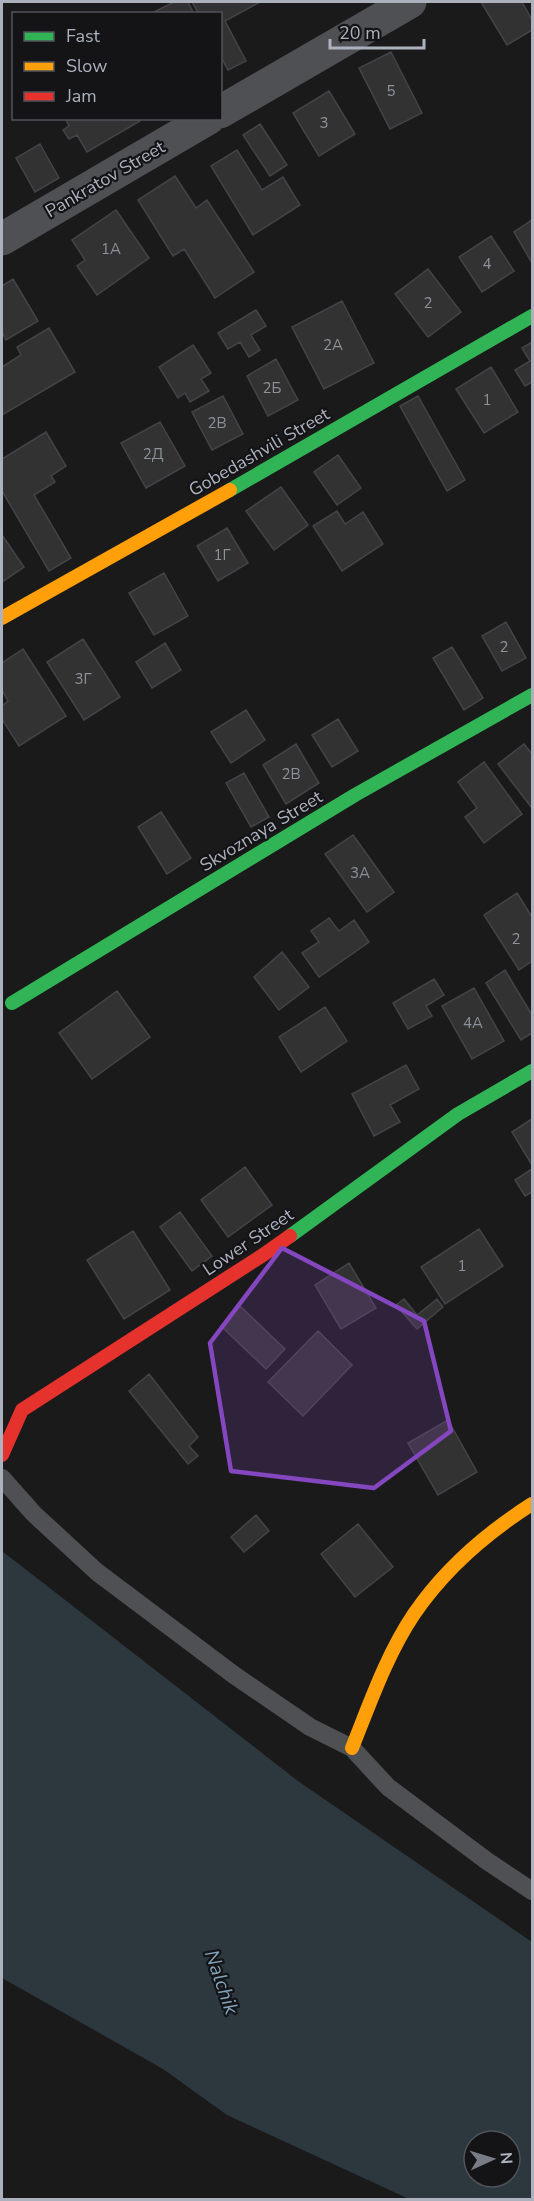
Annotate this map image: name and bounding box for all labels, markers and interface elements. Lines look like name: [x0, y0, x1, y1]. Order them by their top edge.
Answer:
legend: [12, 12, 222, 120]
scale bar: [330, 12, 424, 50]
text: 20 m: [339, 21, 381, 45]
text: Fast: [66, 24, 101, 48]
text: Slow: [66, 54, 107, 78]
house number: 5: [386, 81, 396, 101]
text: Jam: [65, 84, 97, 108]
house number: 3: [319, 113, 329, 133]
street label: Pankratov Street: [41, 135, 170, 223]
house number: 1А: [101, 239, 121, 259]
house number: 4: [482, 254, 492, 274]
house number: 2: [423, 293, 433, 313]
house number: 2А: [323, 335, 343, 355]
house number: 2Б: [263, 378, 282, 398]
house number: 1: [482, 390, 492, 410]
street label: Gobedashvili Street: [184, 402, 334, 502]
house number: 2В: [207, 413, 227, 433]
house number: 2Д: [143, 444, 164, 464]
house number: 1Г: [213, 545, 231, 565]
house number: 2: [499, 637, 509, 657]
house number: 3Г: [74, 669, 92, 689]
house number: 2В: [281, 764, 301, 784]
street label: Skvoznaya Street: [195, 785, 327, 877]
house number: 3А: [350, 863, 370, 883]
house number: 2: [511, 929, 521, 949]
house number: 4А: [463, 1013, 483, 1033]
street label: Lower Street: [198, 1202, 299, 1281]
house number: 1: [457, 1256, 467, 1276]
water label: Nalchik: [198, 1946, 245, 2019]
north arrow: [462, 2129, 522, 2189]
text: N: [495, 2151, 517, 2165]

